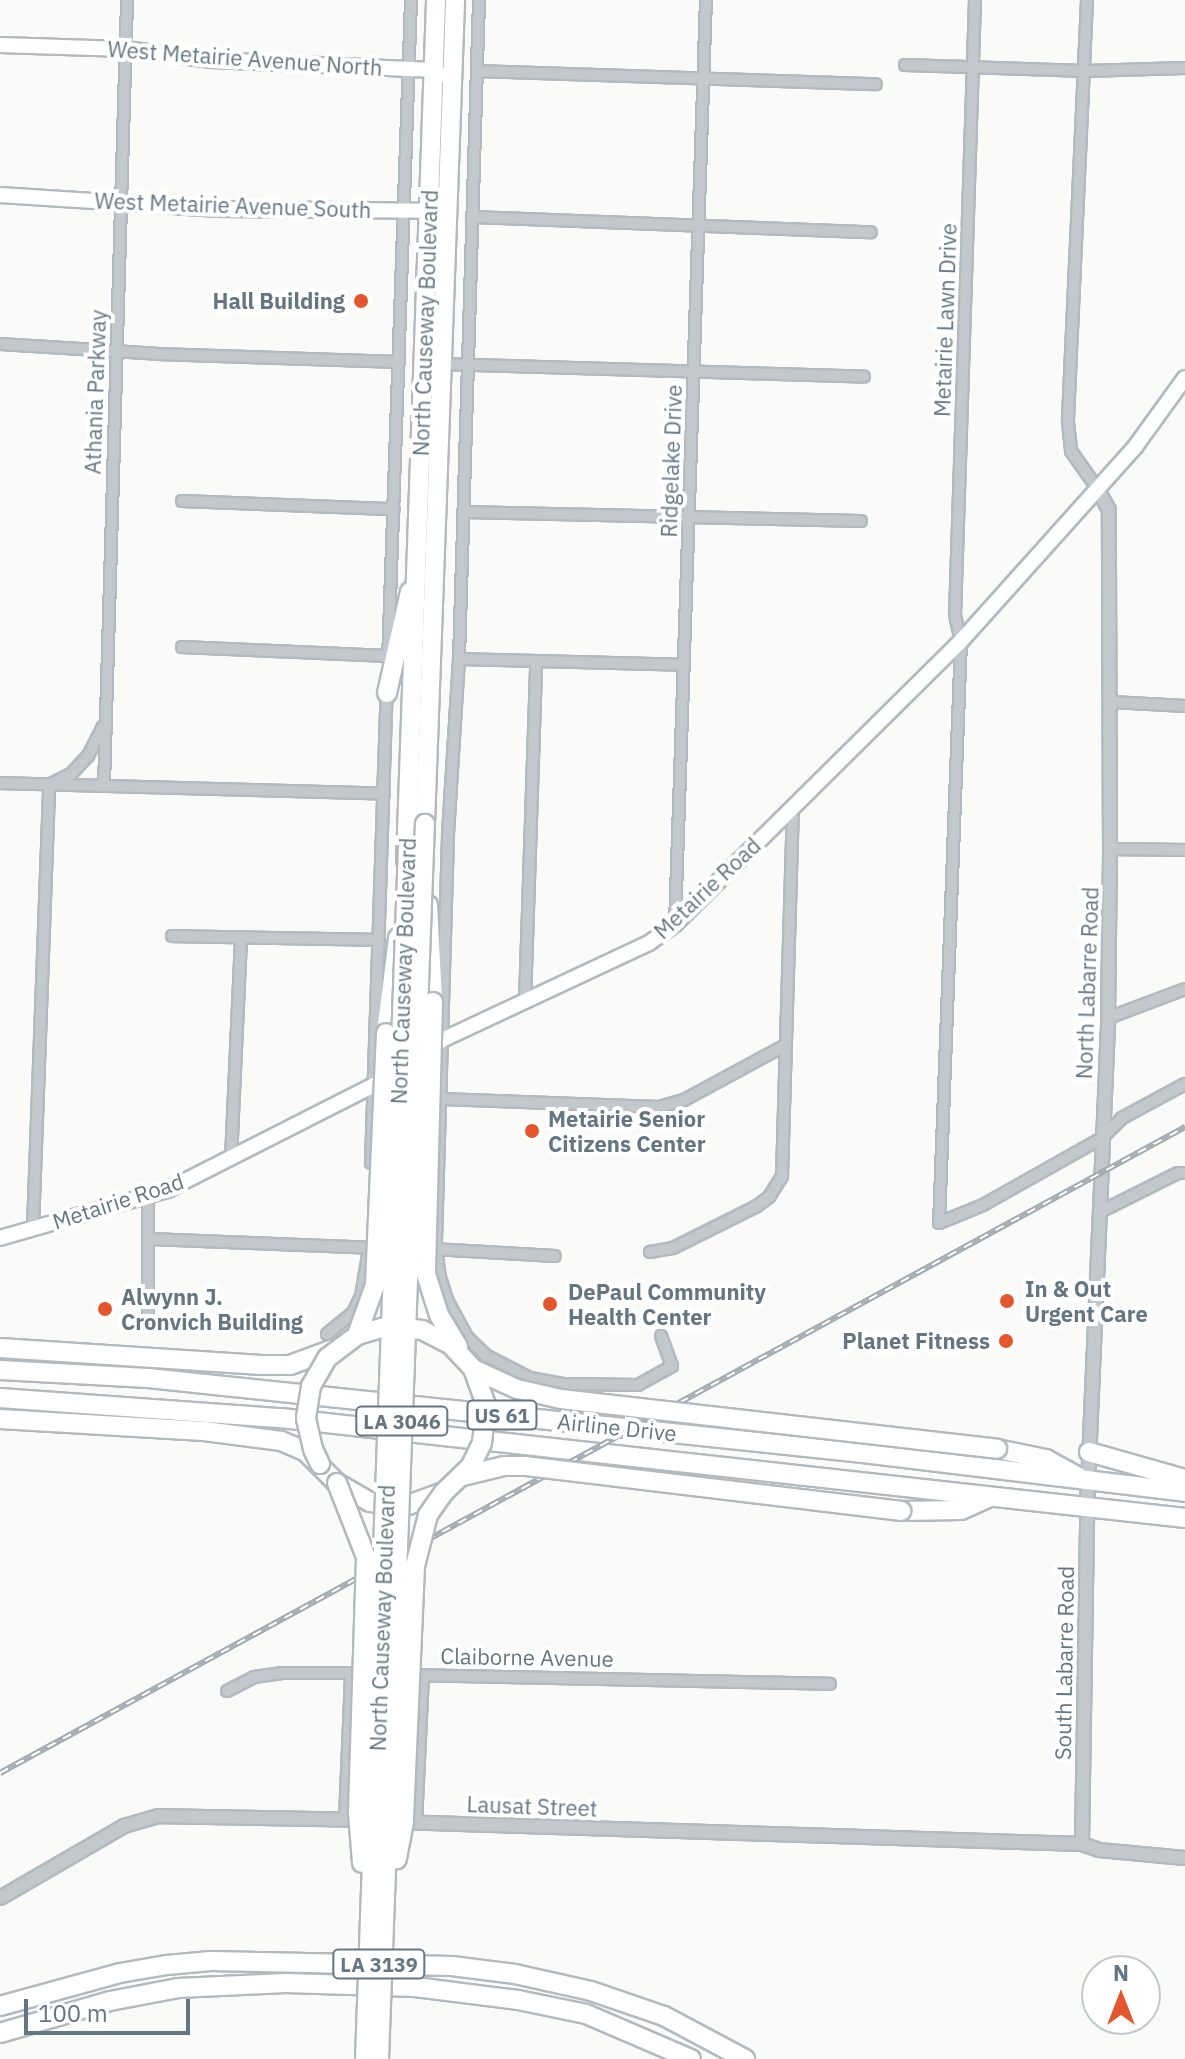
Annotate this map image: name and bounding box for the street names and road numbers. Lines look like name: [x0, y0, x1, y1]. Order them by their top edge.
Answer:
street label: West Metairie Avenue North: [107, 35, 383, 81]
street label: West Metairie Avenue South: [94, 187, 372, 223]
street label: North Causeway Boulevard: [407, 189, 443, 457]
street label: Metairie Lawn Drive: [928, 223, 962, 417]
street label: Athania Parkway: [79, 309, 111, 475]
street label: Ridgelake Drive: [655, 384, 687, 538]
street label: Metairie Road: [648, 832, 766, 944]
street label: North Causeway Boulevard: [385, 837, 421, 1105]
street label: North Labarre Road: [1070, 886, 1104, 1080]
street label: Metairie Road: [49, 1167, 187, 1235]
road number: US 61: [466, 1399, 538, 1431]
road number: LA 3046: [354, 1405, 450, 1437]
street label: Airline Drive: [556, 1408, 678, 1446]
street label: North Causeway Boulevard: [364, 1484, 400, 1752]
street label: South Labarre Road: [1049, 1566, 1079, 1760]
street label: Claiborne Avenue: [440, 1642, 614, 1672]
street label: Lausat Street: [466, 1791, 598, 1821]
road number: LA 3139: [331, 1948, 427, 1980]

